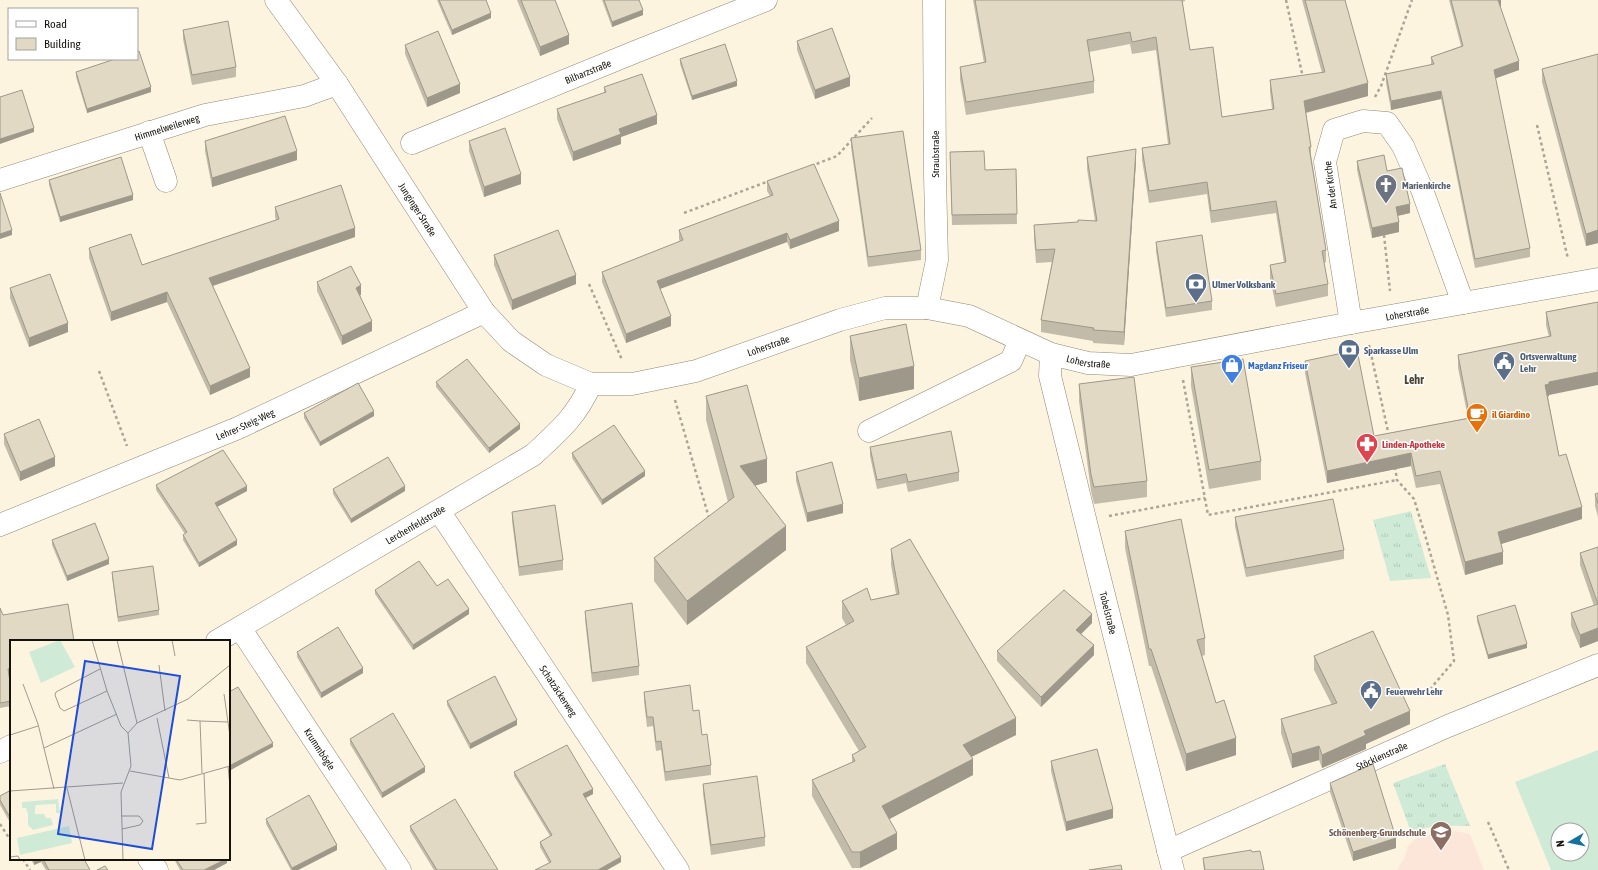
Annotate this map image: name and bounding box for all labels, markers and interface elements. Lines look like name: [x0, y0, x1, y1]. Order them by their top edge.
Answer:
legend: [8, 8, 138, 60]
text: Road: [44, 17, 67, 31]
text: Building: [44, 37, 82, 51]
street label: Bilharzstraße: [563, 57, 613, 86]
street label: Himmelweilerweg: [133, 112, 201, 143]
street label: Straubstraße: [930, 130, 941, 178]
street label: An der Kirche: [1322, 160, 1339, 209]
church icon: Marienkirche: [1373, 172, 1399, 205]
place label: Marienkirche: [1402, 180, 1451, 191]
street label: Junginger Straße: [396, 181, 439, 239]
bank icon: Ulmer Volksbank: [1183, 271, 1209, 304]
place label: Ulmer Volksbank: [1212, 279, 1276, 290]
street label: Loherstraße: [1385, 304, 1430, 323]
street label: Loherstraße: [746, 333, 791, 358]
bank icon: Sparkasse Ulm: [1336, 337, 1362, 370]
place label: Sparkasse Ulm: [1364, 345, 1418, 356]
public building icon: Ortsverwaltung Lehr: [1491, 349, 1517, 382]
place label: Ortsverwaltung Lehr: [1520, 351, 1577, 374]
shop icon: Magdanz Friseur: [1219, 352, 1245, 385]
street label: Loherstraße: [1065, 353, 1111, 370]
place label: Magdanz Friseur: [1248, 360, 1309, 371]
district label: Lehr: [1404, 373, 1424, 387]
cafe icon: il Giardino: [1464, 401, 1490, 434]
street label: Lehrer-Steig-Weg: [214, 406, 277, 442]
place label: il Giardino: [1492, 409, 1530, 420]
pharmacy icon: Linden-Apotheke: [1354, 431, 1380, 464]
place label: Linden-Apotheke: [1382, 439, 1445, 450]
street label: Lerchenfeldstraße: [384, 503, 448, 547]
street label: Tobelstraße: [1097, 591, 1119, 636]
inset map: [10, 640, 230, 860]
street label: Schatzäckerweg: [537, 664, 580, 719]
public building icon: Feuerwehr Lehr: [1358, 678, 1384, 711]
place label: Feuerwehr Lehr: [1386, 686, 1444, 697]
street label: Krummbögle: [302, 726, 338, 773]
street label: Stöcklenstraße: [1355, 740, 1410, 772]
school or university icon: Schönenberg-Grundschule: [1428, 819, 1454, 852]
north arrow: [1550, 822, 1590, 862]
place label: Schönenberg-Grundschule: [1329, 827, 1426, 838]
text: N: [1554, 839, 1567, 848]

